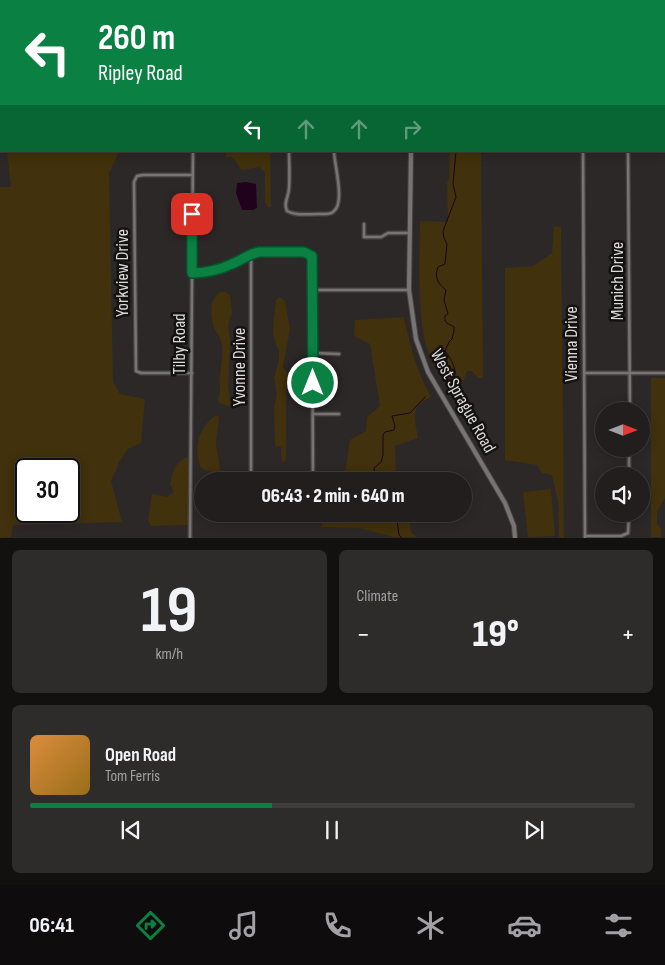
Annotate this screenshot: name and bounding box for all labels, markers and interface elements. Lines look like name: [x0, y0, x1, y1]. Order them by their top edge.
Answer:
text: 260 m: [98, 17, 175, 60]
icon: left: [15, 20, 80, 85]
text: Ripley Road: [98, 60, 183, 87]
icon: left: [239, 115, 267, 143]
icon: ahead: [292, 115, 320, 143]
icon: ahead: [345, 115, 373, 143]
icon: right: [398, 115, 426, 143]
pin: [171, 193, 213, 235]
icon: arrive: [178, 200, 206, 228]
street label: Yorkview Drive: [112, 229, 133, 317]
street label: Munich Drive: [607, 242, 628, 320]
street label: Vienna Drive: [561, 306, 582, 382]
street label: Tilby Road: [169, 313, 190, 375]
street label: Yvonne Drive: [229, 328, 250, 406]
street label: West Sprague Road: [426, 346, 500, 456]
position arrow: [286, 356, 338, 408]
north arrow: [595, 402, 650, 458]
map controls: [595, 402, 650, 522]
speed limit sign: 30: [15, 458, 80, 523]
button: sound: [595, 467, 650, 522]
text: 06:43 · 2 min · 640 m: [261, 485, 405, 508]
text: 19: [141, 573, 197, 651]
text: Climate: [357, 587, 398, 606]
text: 19°: [473, 612, 519, 657]
text: −: [357, 618, 370, 651]
text: +: [621, 618, 635, 651]
text: km/h: [155, 645, 183, 664]
text: Open Road: [105, 744, 176, 767]
text: Tom Ferris: [105, 767, 160, 786]
icon: previous: [117, 816, 145, 844]
icon: pause: [318, 816, 346, 844]
icon: next: [520, 816, 548, 844]
icon: directions: [133, 908, 168, 943]
icon: music: [226, 908, 261, 943]
icon: phone: [320, 908, 355, 943]
icon: climate: [413, 908, 448, 943]
icon: car: [507, 908, 542, 943]
icon: filters: [601, 908, 636, 943]
text: 06:41: [29, 912, 74, 939]

